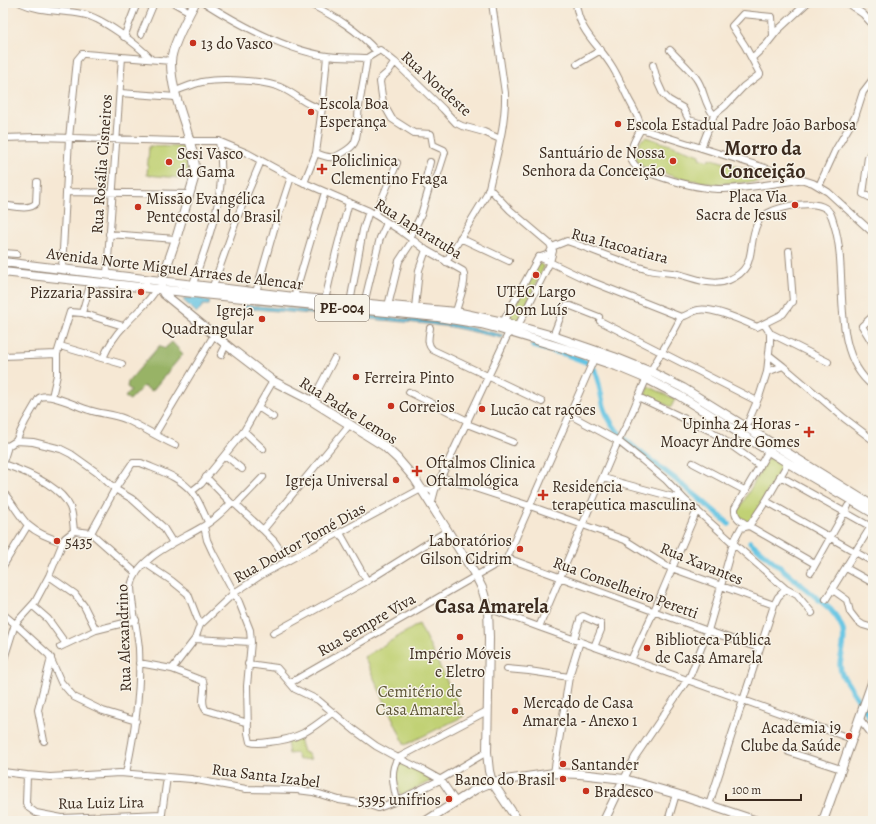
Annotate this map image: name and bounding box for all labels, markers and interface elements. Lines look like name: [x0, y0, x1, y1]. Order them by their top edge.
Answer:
place label: 13 do Vasco: [201, 33, 273, 55]
marker: 13 do Vasco: [188, 38, 198, 48]
street label: Rua Nordeste: [396, 46, 477, 121]
street label: Rua Rosália Cisneiros: [86, 93, 118, 235]
place label: Escola Boa Esperança: [319, 93, 389, 133]
marker: Escola Boa Esperança: [306, 107, 316, 117]
place label: Escola Estadual Padre João Barbosa: [626, 114, 857, 136]
marker: Escola Estadual Padre João Barbosa: [613, 119, 623, 129]
district label: Morro da Conceição: [720, 135, 806, 185]
place label: Santuário de Nossa Senhora da Conceição: [522, 142, 666, 182]
place label: Sesi Vasco da Gama: [177, 143, 243, 183]
place label: Policlinica Clementino Fraga: [331, 150, 448, 190]
marker: Santuário de Nossa Senhora da Conceição: [668, 156, 678, 166]
marker: Sesi Vasco da Gama: [164, 157, 174, 167]
marker: Policlinica Clementino Fraga: [316, 163, 328, 175]
place label: Placa Via Sacra de Jesus: [696, 186, 788, 226]
place label: Missão Evangélica Pentecostal do Brasil: [146, 188, 281, 228]
street label: Rua Japaratuba: [370, 193, 467, 265]
marker: Placa Via Sacra de Jesus: [790, 200, 800, 210]
marker: Missão Evangélica Pentecostal do Brasil: [133, 202, 143, 212]
street label: Rua Itacoatiara: [569, 222, 671, 270]
street label: Avenida Norte Miguel Arraes de Alencar: [44, 242, 305, 296]
marker: UTEC Largo Dom Luís: [531, 270, 541, 280]
place label: UTEC Largo Dom Luís: [496, 281, 576, 321]
place label: Pizzaria Passira: [30, 282, 134, 304]
marker: Pizzaria Passira: [136, 287, 146, 297]
road number: PE-004: [315, 295, 369, 321]
place label: Igreja Quadrangular: [162, 300, 255, 340]
marker: Igreja Quadrangular: [257, 314, 267, 324]
place label: Ferreira Pinto: [364, 367, 454, 389]
street label: Rua Padre Lemos: [295, 372, 402, 450]
marker: Ferreira Pinto: [351, 372, 361, 382]
place label: Correios: [399, 396, 455, 418]
place label: Lucão cat rações: [490, 399, 596, 421]
marker: Correios: [386, 401, 396, 411]
marker: Lucão cat rações: [477, 404, 487, 414]
place label: Upinha 24 Horas - Moacyr Andre Gomes: [660, 413, 800, 453]
marker: Upinha 24 Horas - Moacyr Andre Gomes: [803, 426, 815, 438]
place label: Oftalmos Clinica Oftalmológica: [426, 452, 536, 492]
marker: Oftalmos Clinica Oftalmológica: [411, 465, 423, 477]
place label: Igreja Universal: [285, 470, 388, 492]
marker: Igreja Universal: [391, 475, 401, 485]
place label: Residencia terapeutica masculina: [552, 476, 697, 516]
marker: Residencia terapeutica masculina: [537, 489, 549, 501]
street label: Rua Doutor Tomé Dias: [229, 497, 370, 588]
place label: Laboratórios Gilson Cidrim: [420, 530, 512, 570]
place label: 5435: [65, 531, 93, 553]
marker: 5435: [52, 536, 62, 546]
street label: Rua Xavantes: [657, 537, 747, 591]
marker: Laboratórios Gilson Cidrim: [515, 544, 525, 554]
street label: Rua Conselheiro Peretti: [550, 551, 701, 624]
street label: Rua Alexandrino: [111, 584, 137, 692]
street label: Rua Sempre Viva: [313, 588, 420, 662]
district label: Casa Amarela: [435, 593, 549, 620]
place label: Biblioteca Pública de Casa Amarela: [655, 629, 772, 669]
marker: Império Móveis e Eletro: [455, 632, 465, 642]
place label: Império Móveis e Eletro: [409, 643, 511, 683]
marker: Biblioteca Pública de Casa Amarela: [642, 643, 652, 653]
park label: Cemitério de Casa Amarela: [376, 681, 465, 721]
place label: Mercado de Casa Amarela - Anexo 1: [522, 692, 638, 732]
marker: Mercado de Casa Amarela - Anexo 1: [510, 706, 520, 716]
place label: Academia i9 Clube da Saúde: [741, 717, 841, 757]
marker: Academia i9 Clube da Saúde: [844, 731, 854, 741]
place label: Santander: [571, 754, 639, 776]
street label: Rua Santa Izabel: [211, 758, 321, 794]
marker: Santander: [558, 759, 568, 769]
place label: Banco do Brasil: [454, 769, 555, 791]
marker: Banco do Brasil: [558, 774, 568, 784]
scale bar: [726, 776, 801, 802]
place label: Bradesco: [594, 781, 654, 803]
text: 100 m: [732, 782, 761, 798]
marker: Bradesco: [581, 786, 591, 796]
place label: 5395 unifrios: [358, 789, 441, 811]
street label: Rua Luiz Lira: [58, 791, 145, 815]
marker: 5395 unifrios: [444, 794, 454, 804]

